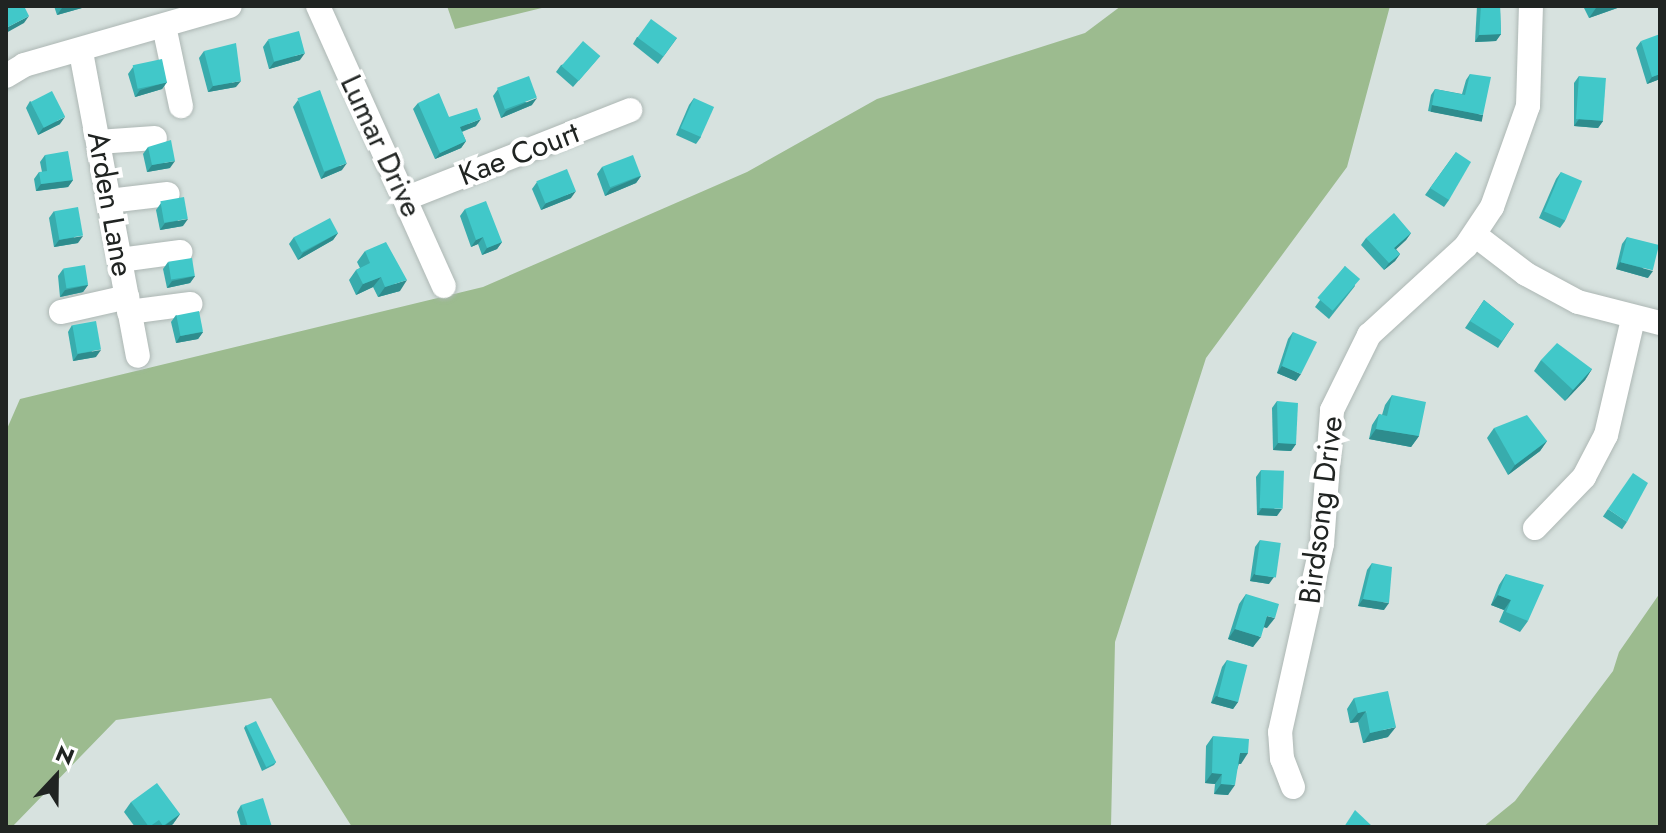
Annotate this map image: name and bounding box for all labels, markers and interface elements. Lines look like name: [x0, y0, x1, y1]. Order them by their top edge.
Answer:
street label: Lumar Drive: [332, 69, 430, 223]
street label: Kae Court: [454, 115, 584, 193]
street label: Arden Lane: [80, 129, 140, 279]
street label: Birdsong Drive: [1292, 414, 1350, 606]
north arrow: [16, 737, 96, 817]
text: N: [51, 737, 79, 773]

